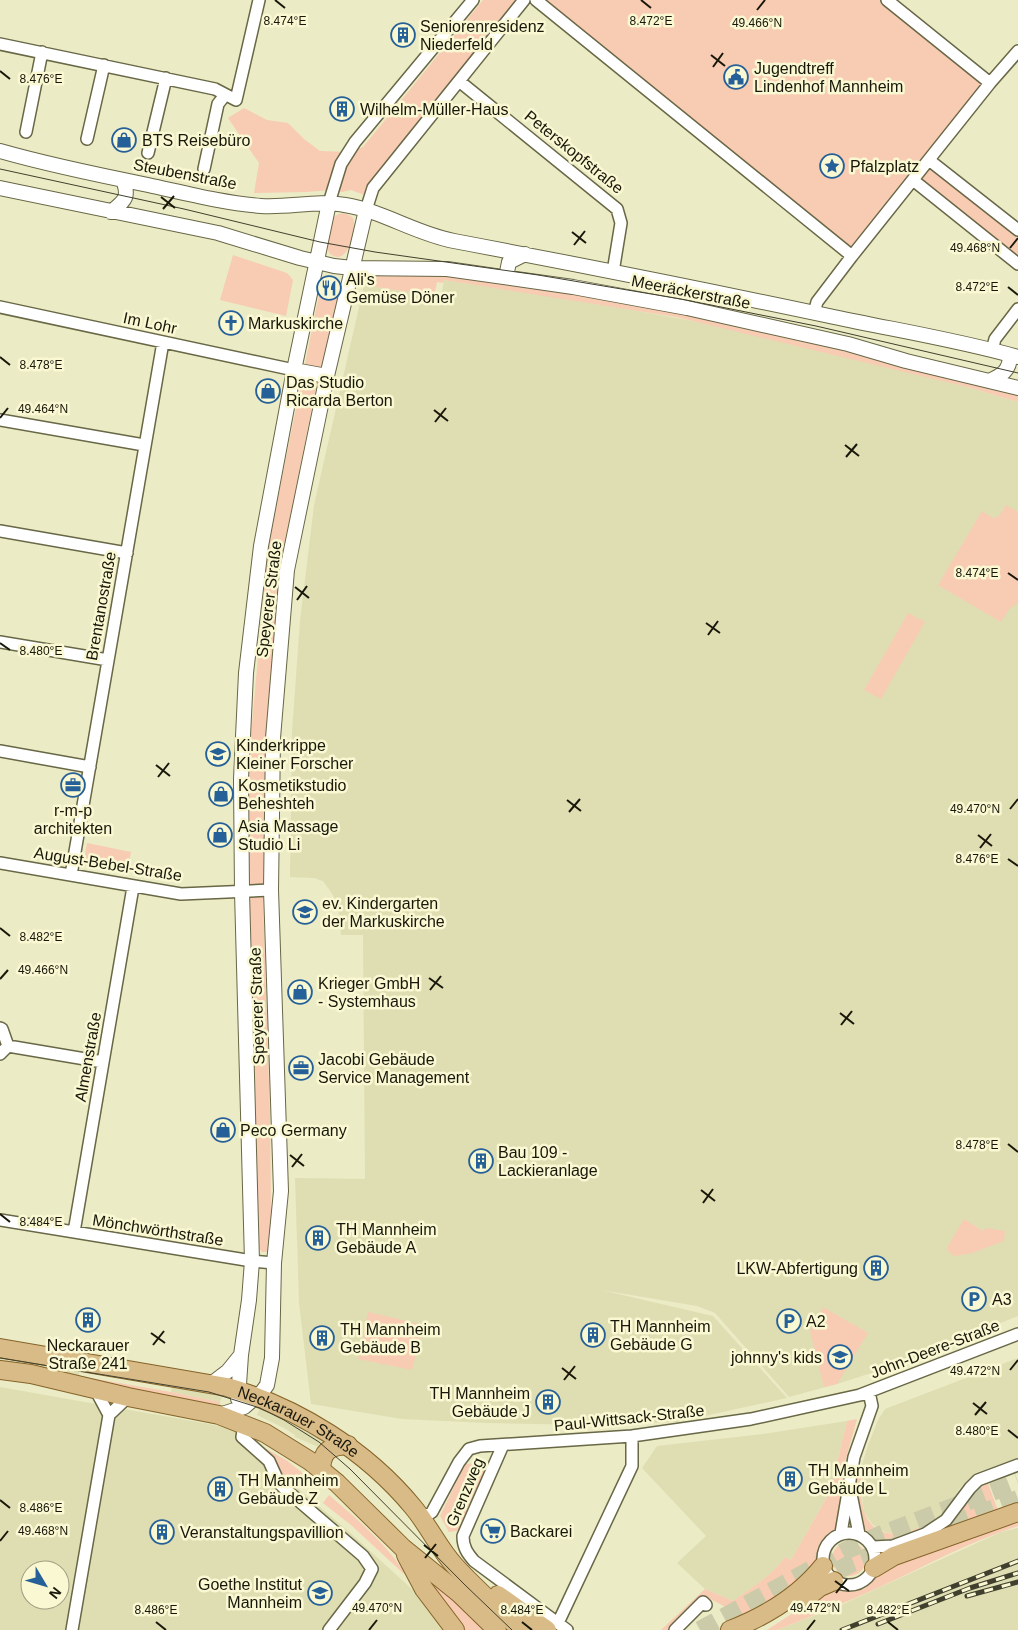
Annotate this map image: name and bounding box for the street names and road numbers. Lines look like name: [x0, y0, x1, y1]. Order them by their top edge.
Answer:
street label: Peterskopfstraße: [521, 107, 627, 197]
street label: Steubenstraße: [132, 156, 238, 192]
street label: Meeräckerstraße: [630, 272, 752, 312]
street label: Im Lohr: [122, 309, 179, 337]
street label: Speyerer Straße: [253, 540, 285, 658]
street label: Brentanostraße: [83, 550, 119, 662]
street label: August-Bebel-Straße: [33, 844, 183, 884]
street label: Speyerer Straße: [246, 947, 268, 1065]
street label: Almenstraße: [72, 1011, 104, 1103]
street label: Mönchwörthstraße: [91, 1211, 225, 1249]
street label: John-Deere-Straße: [868, 1316, 1002, 1381]
street label: Neckarauer Straße: [236, 1383, 363, 1460]
street label: Paul-Wittsack-Straße: [553, 1402, 705, 1434]
street label: Grenzweg: [443, 1455, 487, 1529]

